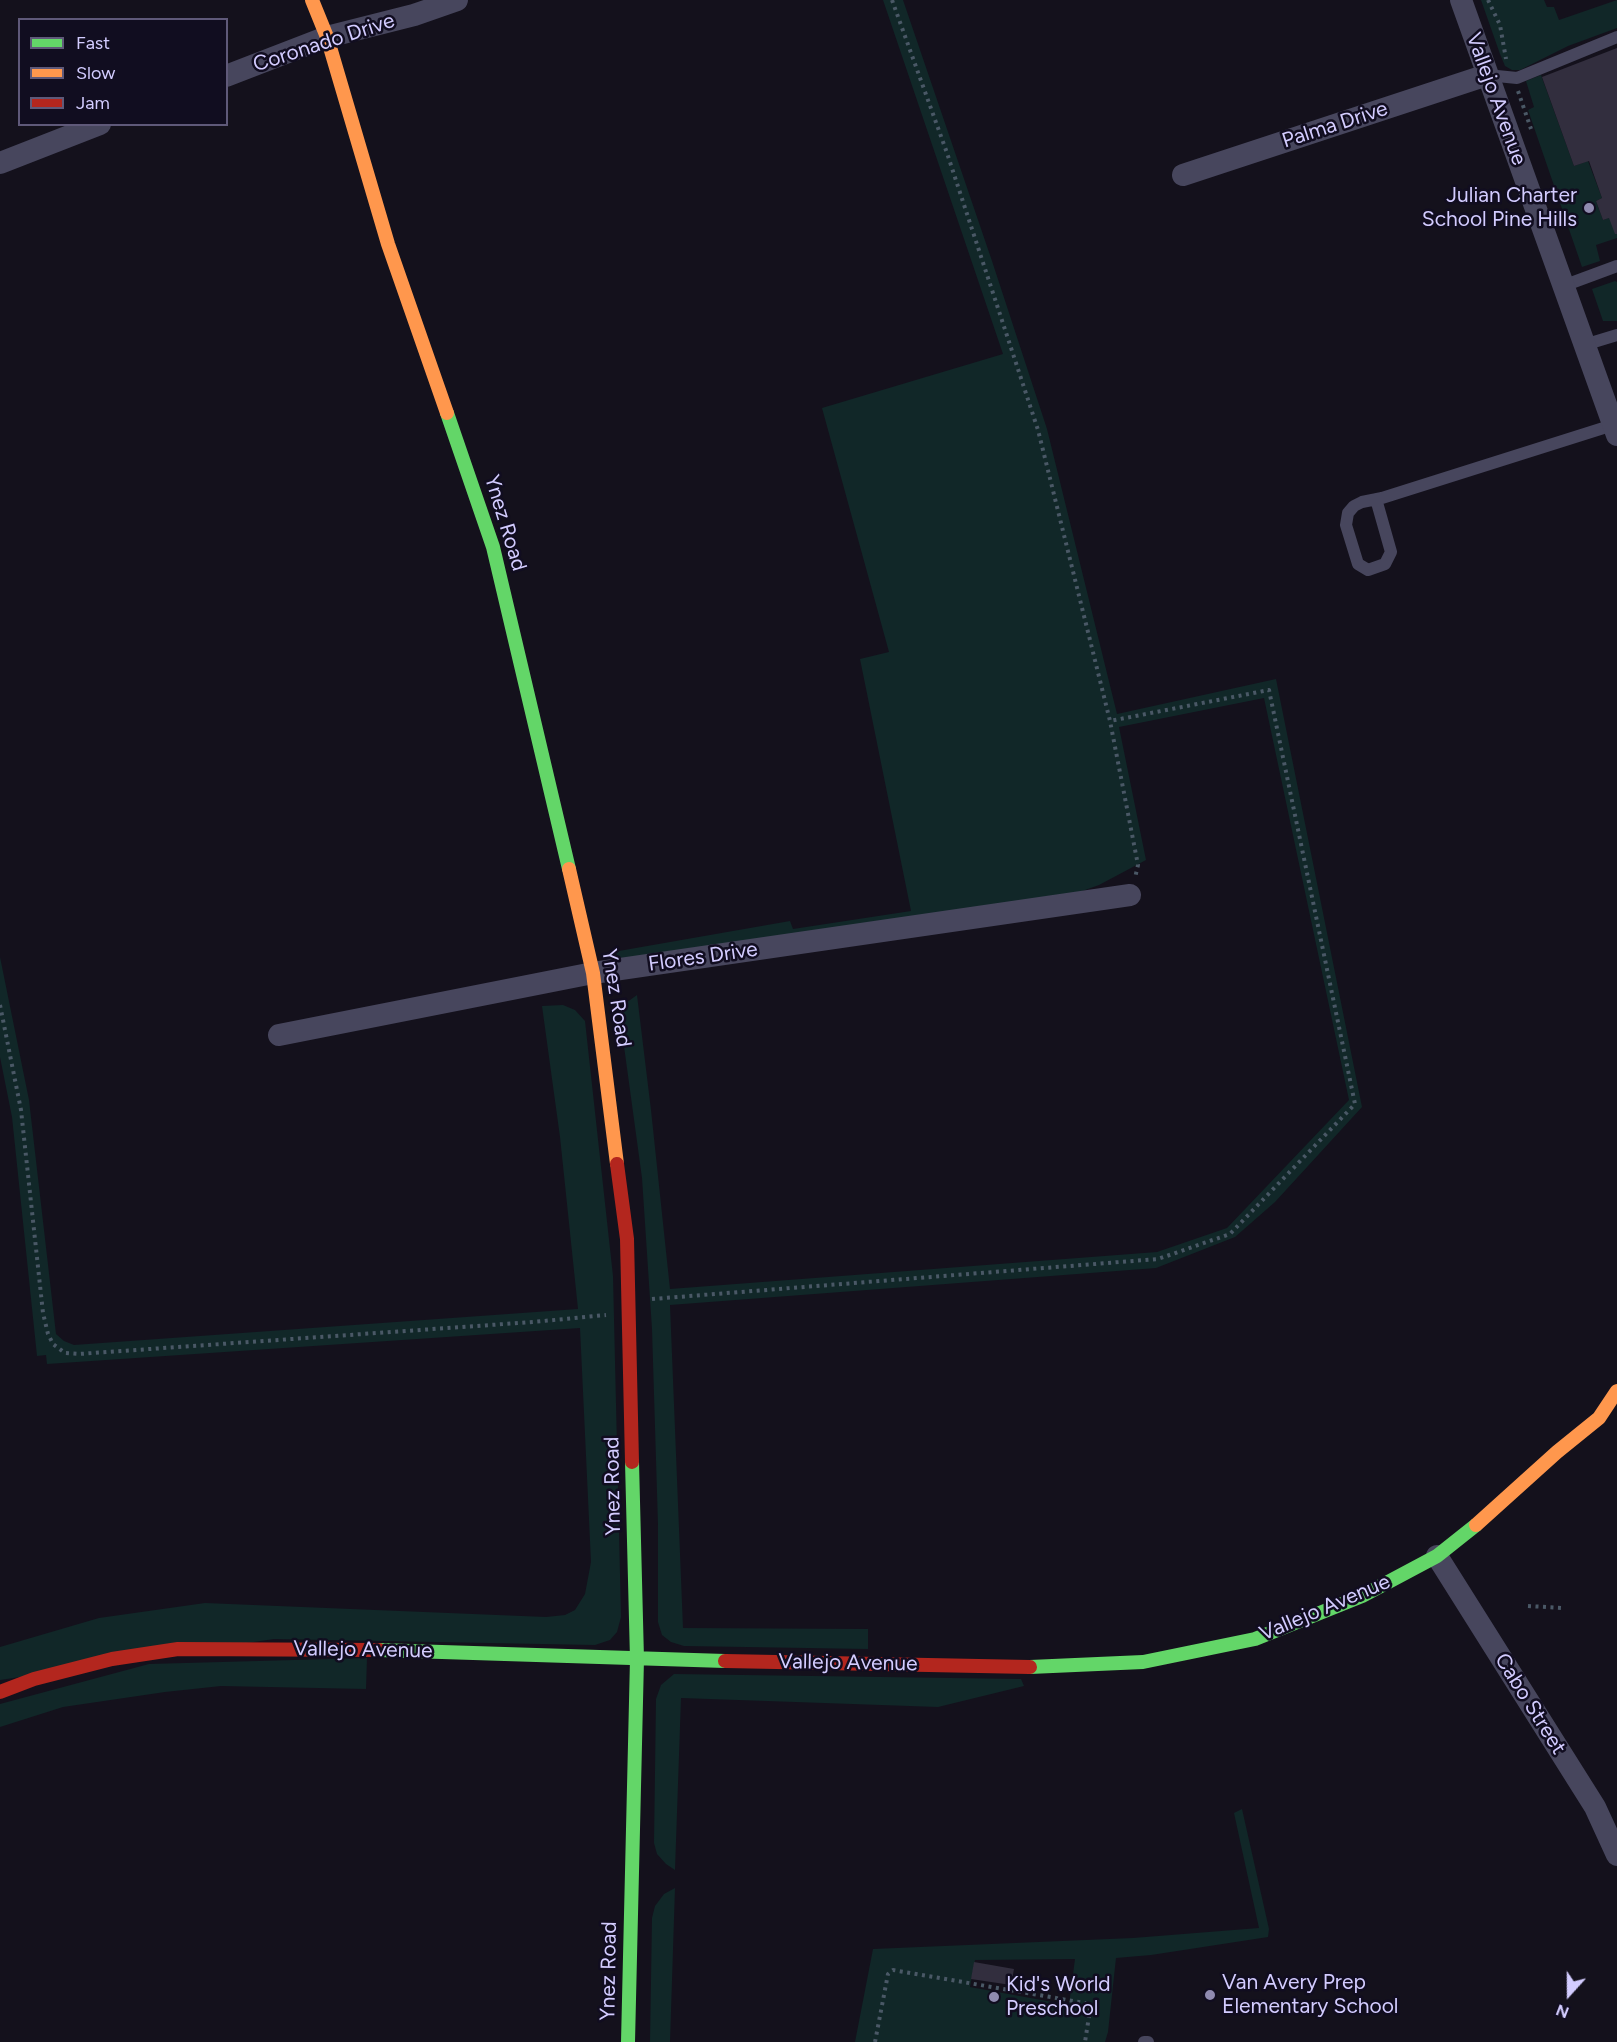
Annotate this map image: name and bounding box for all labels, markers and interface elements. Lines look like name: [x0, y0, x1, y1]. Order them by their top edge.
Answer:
street label: Coronado Drive: [250, 8, 398, 78]
legend: [18, 18, 228, 126]
street label: Vallejo Avenue: [1460, 29, 1532, 169]
text: Fast: [76, 32, 110, 54]
text: Slow: [76, 62, 115, 84]
text: Jam: [76, 92, 110, 114]
street label: Palma Drive: [1279, 96, 1391, 154]
place label: Julian Charter School Pine Hills: [1422, 183, 1577, 233]
marker: Julian Charter School Pine Hills: [1582, 201, 1596, 215]
street label: Ynez Road: [478, 472, 532, 574]
street label: Flores Drive: [647, 937, 759, 977]
street label: Ynez Road: [596, 947, 636, 1049]
street label: Ynez Road: [600, 1436, 626, 1536]
street label: Vallejo Avenue: [1256, 1569, 1394, 1647]
street label: Vallejo Avenue: [293, 1636, 433, 1664]
street label: Vallejo Avenue: [778, 1649, 918, 1677]
street label: Cabo Street: [1489, 1649, 1571, 1759]
street label: Ynez Road: [596, 1921, 622, 2021]
north arrow: [1539, 1964, 1599, 2024]
place label: Van Avery Prep Elementary School: [1222, 1970, 1398, 2020]
place label: Kid's World Preschool: [1006, 1972, 1111, 2022]
marker: Van Avery Prep Elementary School: [1203, 1988, 1217, 2002]
marker: Kid's World Preschool: [987, 1990, 1001, 2004]
text: N: [1553, 2000, 1572, 2022]

